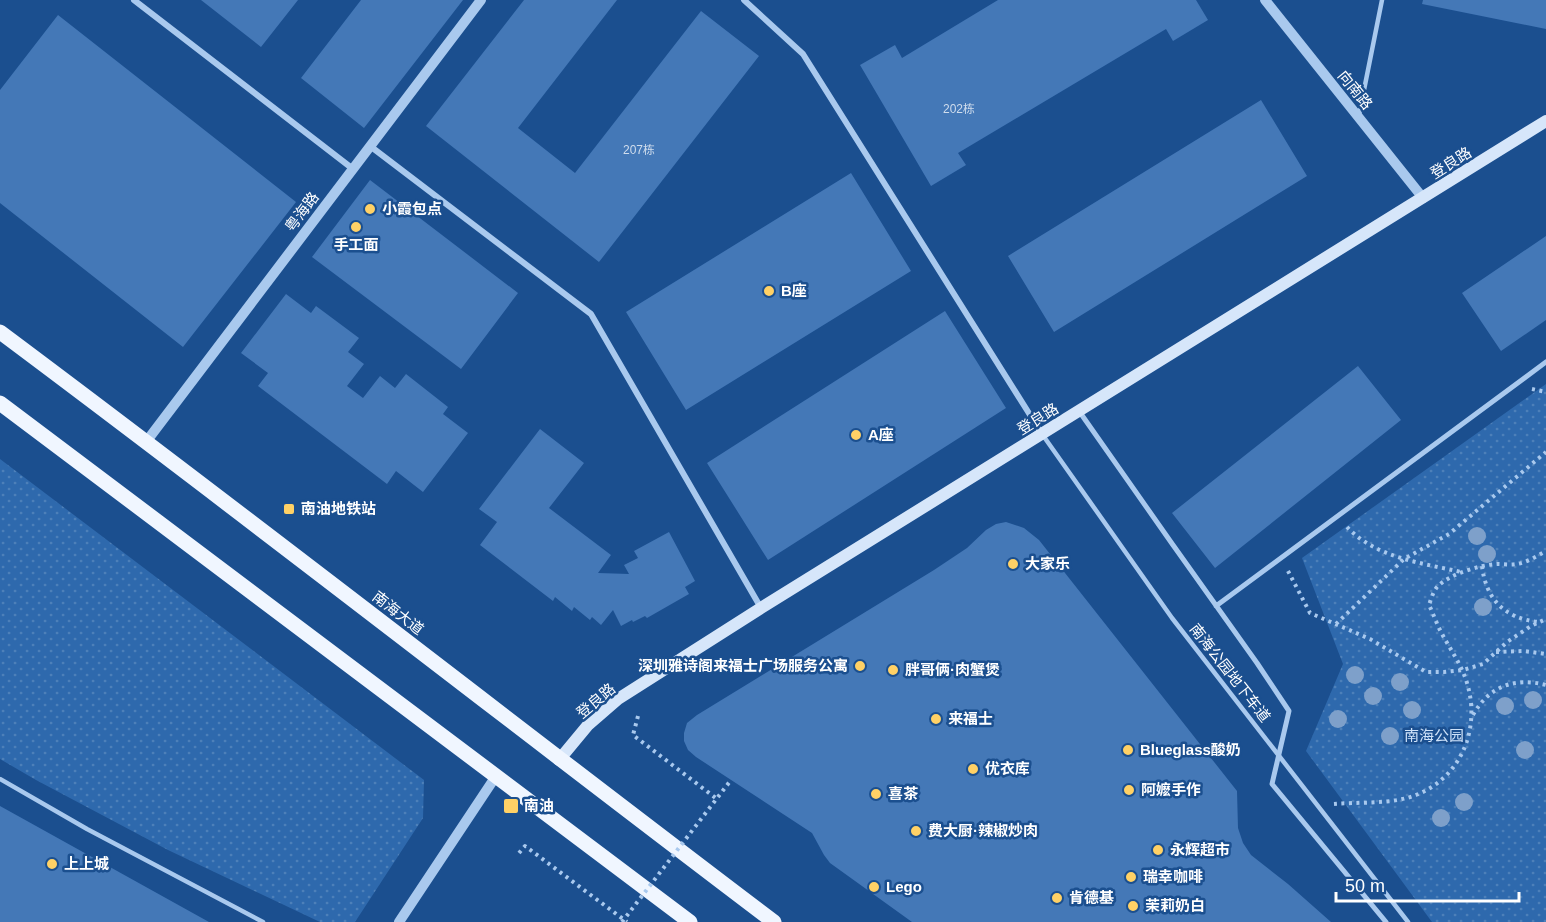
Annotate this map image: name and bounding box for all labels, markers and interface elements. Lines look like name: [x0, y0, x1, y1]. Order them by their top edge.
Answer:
street label: 向南路: [1335, 67, 1376, 113]
house number: 202栋: [943, 102, 975, 116]
house number: 207栋: [623, 143, 655, 157]
street label: 登良路: [1427, 143, 1474, 182]
street label: 粤海路: [281, 189, 322, 235]
place label: 小霞包点: [382, 200, 442, 217]
marker: 小霞包点: [363, 202, 377, 216]
marker: 手工面: [349, 220, 363, 234]
place label: 手工面: [333, 236, 379, 253]
place label: B座: [781, 282, 807, 299]
marker: B座: [762, 284, 776, 298]
street label: 登良路: [1014, 399, 1061, 438]
place label: A座: [868, 426, 894, 443]
marker: A座: [849, 428, 863, 442]
place label: 南油地铁站: [301, 500, 376, 517]
marker: 南油地铁站: [282, 502, 296, 516]
place label: 大家乐: [1025, 555, 1070, 572]
marker: 大家乐: [1006, 557, 1020, 571]
street label: 南海大道: [369, 587, 427, 638]
street label: 南海公园地下车道: [1187, 620, 1274, 725]
place label: 深圳雅诗阁来福士广场服务公寓: [638, 657, 848, 674]
marker: 深圳雅诗阁来福士广场服务公寓: [853, 659, 867, 673]
place label: 胖哥俩·肉蟹煲: [905, 661, 1000, 678]
marker: 胖哥俩·肉蟹煲: [886, 663, 900, 677]
street label: 登良路: [573, 680, 618, 722]
place label: 来福士: [948, 710, 993, 727]
marker: 来福士: [929, 712, 943, 726]
park label: 南海公园: [1404, 727, 1464, 744]
place label: Blueglass酸奶: [1140, 741, 1241, 758]
marker: Blueglass酸奶: [1121, 743, 1135, 757]
place label: 优衣库: [985, 760, 1030, 777]
marker: 优衣库: [966, 762, 980, 776]
place label: 阿嬷手作: [1141, 781, 1201, 798]
marker: 阿嬷手作: [1122, 783, 1136, 797]
place label: 喜茶: [888, 785, 919, 802]
marker: 喜茶: [869, 787, 883, 801]
marker: 南油: [502, 797, 520, 815]
place label: 南油: [524, 797, 554, 814]
place label: 费大厨·辣椒炒肉: [928, 822, 1038, 839]
marker: 费大厨·辣椒炒肉: [909, 824, 923, 838]
place label: 永辉超市: [1170, 841, 1230, 858]
marker: 永辉超市: [1151, 843, 1165, 857]
place label: 上上城: [64, 855, 109, 872]
marker: 上上城: [45, 857, 59, 871]
scale bar: [1336, 865, 1519, 903]
place label: 瑞幸咖啡: [1143, 868, 1203, 885]
marker: 瑞幸咖啡: [1124, 870, 1138, 884]
text: 50 m: [1345, 876, 1385, 896]
place label: Lego: [886, 878, 922, 895]
marker: Lego: [867, 880, 881, 894]
place label: 肯德基: [1069, 889, 1114, 906]
marker: 肯德基: [1050, 891, 1064, 905]
place label: 茉莉奶白: [1145, 897, 1205, 914]
marker: 茉莉奶白: [1126, 899, 1140, 913]

